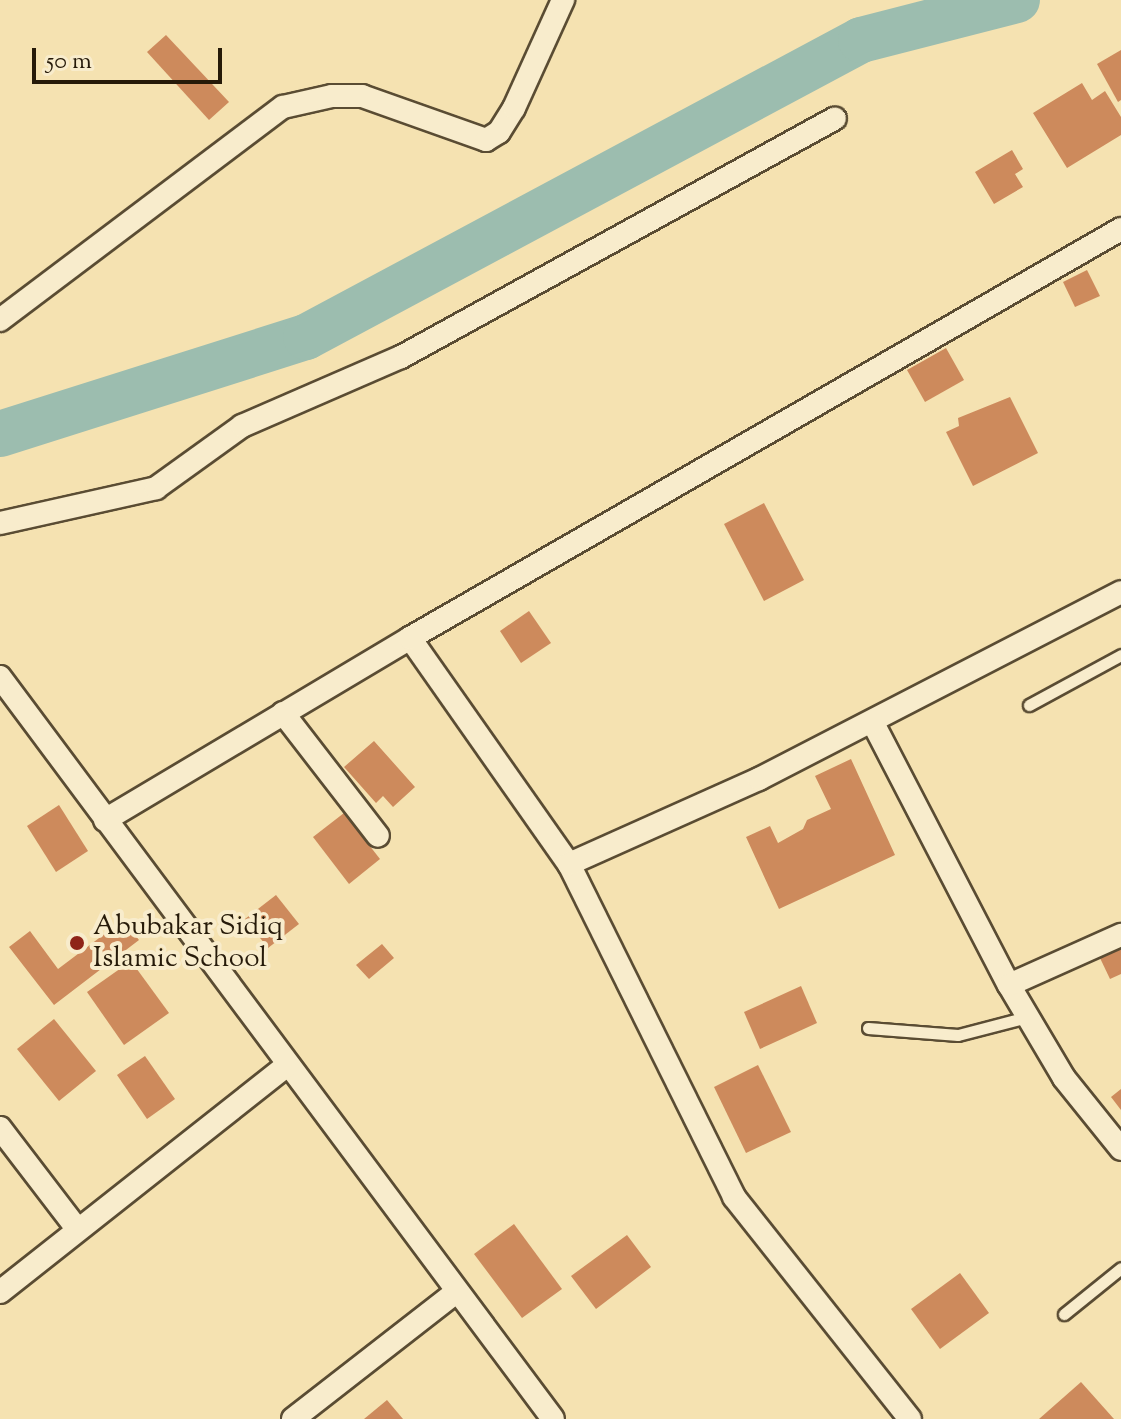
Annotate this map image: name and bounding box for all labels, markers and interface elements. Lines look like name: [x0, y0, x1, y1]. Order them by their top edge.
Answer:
scale bar: [36, 32, 226, 82]
text: 50 m: [46, 45, 92, 79]
place label: Abubakar Sidiq Islamic School: [93, 910, 283, 976]
marker: Abubakar Sidiq Islamic School: [68, 934, 86, 952]

